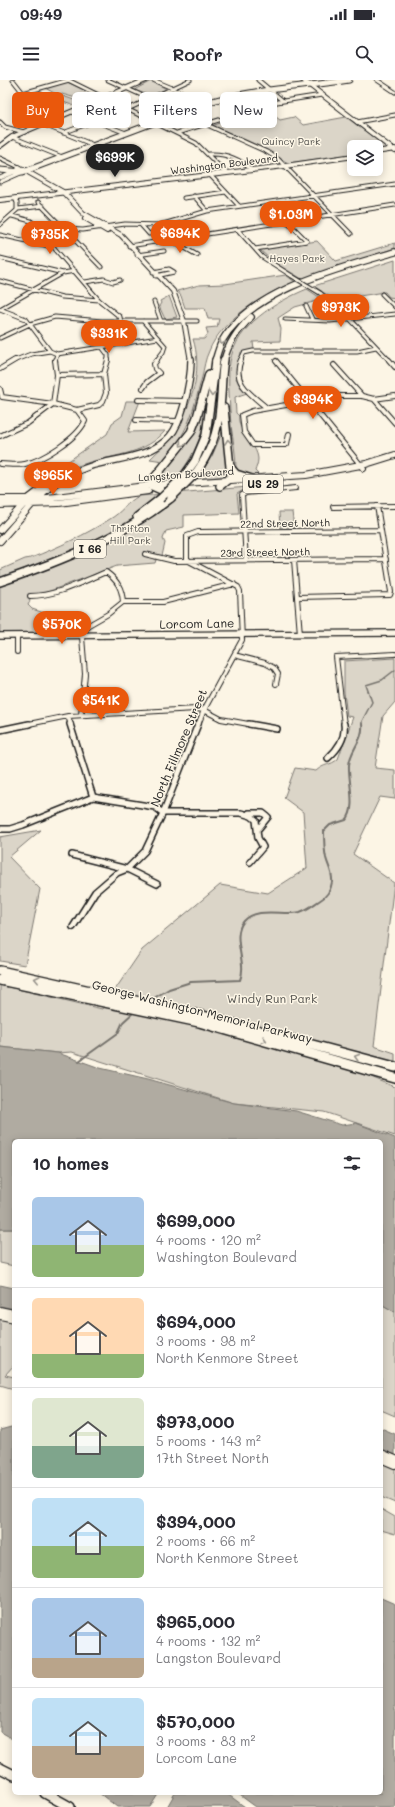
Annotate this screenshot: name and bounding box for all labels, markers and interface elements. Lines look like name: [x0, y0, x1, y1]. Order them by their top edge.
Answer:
text: 09:49: [20, 4, 62, 24]
text: Roofr: [172, 42, 223, 66]
icon: menu: [20, 43, 42, 65]
icon: search: [353, 43, 375, 65]
chip: Buy: [12, 92, 64, 128]
chip: Rent: [72, 92, 131, 128]
chip: Filters: [139, 92, 212, 128]
chip: New: [220, 92, 277, 128]
park label: Quincy Park: [262, 134, 320, 148]
map controls: [347, 140, 383, 176]
button: layers: [347, 140, 383, 176]
pin: $699K: [87, 144, 143, 178]
text: $699K: [95, 148, 135, 165]
street label: Washington Boulevard: [169, 150, 279, 178]
pin: $1.03M: [258, 201, 324, 235]
text: $1.03M: [269, 205, 313, 222]
pin: $694K: [152, 220, 208, 254]
pin: $735K: [22, 221, 78, 255]
text: $694K: [160, 224, 200, 241]
text: $735K: [30, 225, 70, 242]
park label: Hayes Park: [269, 251, 325, 265]
pin: $973K: [313, 294, 369, 328]
text: $973K: [321, 298, 361, 315]
pin: $331K: [81, 320, 137, 354]
text: $331K: [90, 324, 128, 341]
one-way arrow: [219, 338, 226, 345]
pin: $394K: [285, 386, 341, 420]
text: $394K: [293, 390, 333, 407]
one-way arrow: [208, 391, 217, 397]
one-way arrow: [180, 439, 187, 446]
one-way arrow: [224, 439, 233, 445]
pin: $965K: [25, 462, 81, 496]
street label: Langston Boulevard: [138, 464, 234, 484]
text: $965K: [33, 466, 73, 483]
road number: US 29: [243, 475, 283, 493]
street label: 22nd Street North: [240, 515, 330, 531]
park label: Thrifton Hill Park: [109, 521, 151, 547]
road number: I 66: [74, 540, 106, 558]
street label: 23rd Street North: [220, 544, 310, 560]
pin: $570K: [34, 611, 90, 645]
street label: Lorcom Lane: [159, 614, 235, 632]
text: $570K: [42, 615, 82, 632]
street label: North Fillmore Street: [146, 686, 210, 809]
pin: $541K: [73, 687, 129, 721]
text: $541K: [82, 691, 120, 708]
one-way arrow: [34, 976, 40, 984]
street label: George Washington Memorial Parkway: [90, 976, 314, 1046]
park label: Windy Run Park: [227, 990, 317, 1006]
one-way arrow: [260, 1035, 267, 1044]
one-way arrow: [354, 1053, 361, 1062]
text: 10 homes: [32, 1152, 109, 1174]
icon: filters: [341, 1152, 363, 1174]
text: $699,000: [156, 1209, 235, 1231]
icon: home: [64, 1213, 112, 1261]
text: 4 rooms · 120 m²: [156, 1231, 261, 1248]
text: Washington Boulevard: [156, 1248, 297, 1265]
text: $694,000: [156, 1310, 236, 1332]
icon: home: [64, 1314, 112, 1362]
text: 3 rooms · 98 m²: [156, 1332, 255, 1349]
text: North Kenmore Street: [156, 1349, 298, 1366]
text: $973,000: [156, 1410, 234, 1432]
icon: home: [64, 1414, 112, 1462]
text: 5 rooms · 143 m²: [156, 1432, 261, 1449]
text: 17th Street North: [156, 1449, 269, 1466]
text: $394,000: [156, 1510, 236, 1532]
icon: home: [64, 1514, 112, 1562]
text: 2 rooms · 66 m²: [156, 1532, 255, 1549]
text: North Kenmore Street: [156, 1549, 298, 1566]
text: $965,000: [156, 1610, 235, 1632]
icon: home: [64, 1614, 112, 1662]
text: 4 rooms · 132 m²: [156, 1632, 261, 1649]
text: Langston Boulevard: [156, 1649, 281, 1666]
text: $570,000: [156, 1710, 235, 1732]
icon: home: [64, 1714, 112, 1762]
text: 3 rooms · 83 m²: [156, 1732, 255, 1749]
text: Lorcom Lane: [156, 1749, 237, 1766]

